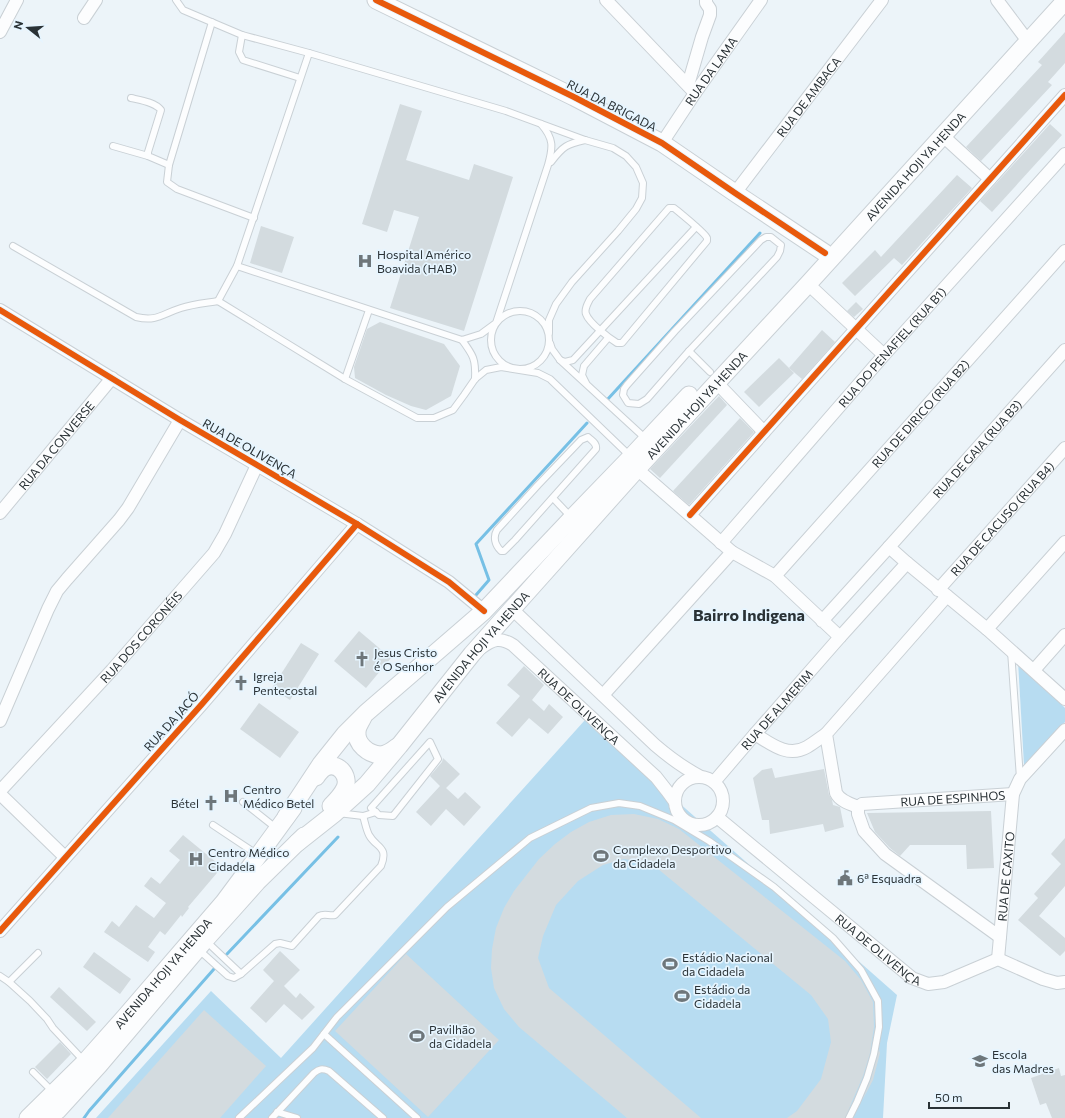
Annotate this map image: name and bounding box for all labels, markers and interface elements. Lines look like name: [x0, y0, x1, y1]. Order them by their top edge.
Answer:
north arrow: [8, 8, 48, 48]
text: N: [11, 19, 25, 31]
street label: RUA DA LAMA: [682, 34, 740, 108]
street label: RUA DE AMBACA: [773, 54, 843, 140]
street label: RUA DA BRIGADA: [565, 76, 659, 134]
street label: AVENIDA HOJI YA HENDA: [862, 109, 968, 223]
place label: Hospital Américo Boavida (HAB): [377, 247, 471, 275]
hospital icon: Hospital Américo Boavida (HAB): [356, 252, 374, 270]
street label: RUA DO PENAFIEL (RUA B1): [835, 284, 949, 410]
street label: AVENIDA HOJI YA HENDA: [643, 348, 750, 462]
street label: RUA DE DIRICO (RUA B2): [868, 357, 972, 470]
street label: RUA DE GAIA (RUA B3): [930, 397, 1024, 500]
street label: RUA DA CONVERSE: [15, 398, 97, 492]
street label: RUA DE OLIVENÇA: [201, 415, 299, 481]
street label: RUA DE CACUSO (RUA B4): [947, 459, 1057, 578]
street label: RUA DOS CORONÉIS: [97, 588, 185, 685]
street label: AVENIDA HOJI YA HENDA: [430, 588, 532, 705]
district label: Bairro Indigena: [693, 605, 805, 624]
place label: Jesus Cristo é O Senhor: [374, 645, 437, 673]
church icon: Jesus Cristo é O Senhor: [353, 650, 371, 668]
street label: RUA DE OLIVENÇA: [535, 665, 623, 747]
street label: RUA DE ALMERIM: [738, 666, 815, 752]
place label: Igreja Pentecostal: [253, 669, 317, 697]
church icon: Igreja Pentecostal: [232, 674, 250, 692]
street label: RUA DA JACÓ: [141, 688, 202, 754]
place label: Centro Médico Betel: [243, 782, 314, 810]
hospital icon: Centro Médico Betel: [222, 787, 240, 805]
street label: RUA DE ESPINHOS: [900, 788, 1006, 808]
church icon: Bétel: [202, 794, 220, 812]
place label: Bétel: [171, 796, 199, 810]
street label: RUA DE CAXITO: [994, 831, 1017, 922]
place label: Complexo Desportivo da Cidadela: [613, 842, 732, 870]
place label: Centro Médico Cidadela: [208, 845, 289, 873]
sports icon: Complexo Desportivo da Cidadela: [592, 847, 610, 865]
hospital icon: Centro Médico Cidadela: [187, 850, 205, 868]
public building icon: 6ª Esquadra: [836, 869, 854, 887]
place label: 6ª Esquadra: [857, 871, 922, 885]
street label: RUA DE OLIVENÇA: [833, 911, 923, 988]
street label: AVENIDA HOJI YA HENDA: [111, 915, 214, 1031]
place label: Estádio Nacional da Cidadela: [682, 950, 773, 978]
sports icon: Estádio Nacional da Cidadela: [661, 955, 679, 973]
place label: Estádio da Cidadela: [694, 982, 750, 1010]
sports icon: Estádio da Cidadela: [673, 987, 691, 1005]
place label: Pavilhão da Cidadela: [429, 1022, 492, 1050]
sports icon: Pavilhão da Cidadela: [408, 1027, 426, 1045]
place label: Escola das Madres: [992, 1047, 1054, 1075]
school or university icon: Escola das Madres: [971, 1052, 989, 1070]
scale bar: [929, 1084, 1009, 1110]
text: 50 m: [935, 1090, 963, 1104]

